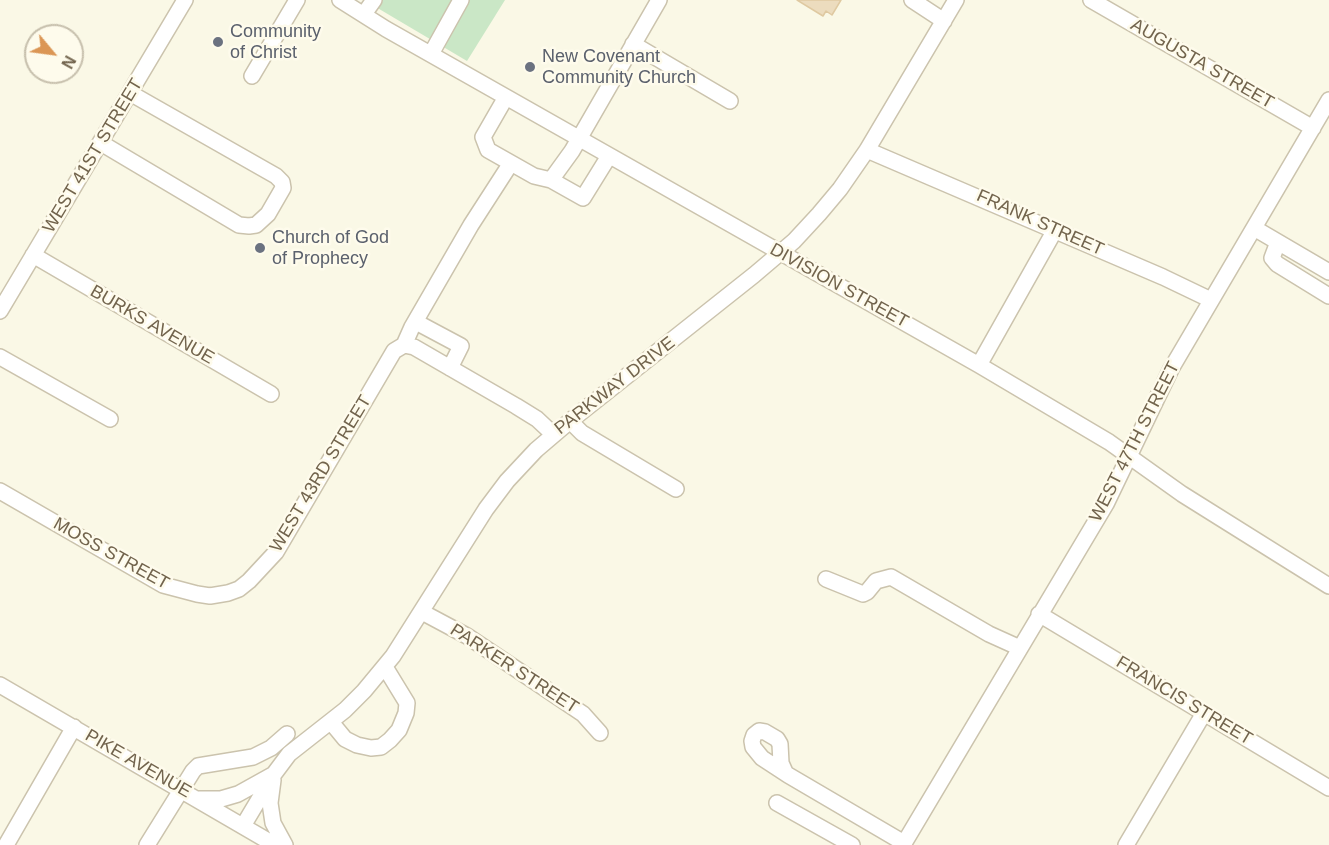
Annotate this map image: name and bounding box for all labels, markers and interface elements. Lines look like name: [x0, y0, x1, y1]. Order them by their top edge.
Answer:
street label: AUGUSTA STREET: [1127, 14, 1277, 114]
place label: Community of Christ: [230, 21, 321, 63]
north arrow: [24, 24, 84, 84]
marker: Community of Christ: [211, 35, 225, 49]
place label: New Covenant Community Church: [542, 46, 696, 88]
text: N: [58, 53, 79, 71]
marker: New Covenant Community Church: [523, 60, 537, 74]
street label: WEST 41ST STREET: [38, 75, 148, 237]
street label: FRANK STREET: [973, 185, 1107, 261]
place label: Church of God of Prophecy: [272, 227, 389, 270]
street label: DIVISION STREET: [766, 239, 912, 333]
marker: Church of God of Prophecy: [253, 241, 267, 255]
street label: BURKS AVENUE: [86, 281, 218, 369]
street label: PARKWAY DRIVE: [551, 332, 679, 440]
street label: WEST 47TH STREET: [1085, 358, 1185, 526]
street label: WEST 43RD STREET: [266, 392, 376, 556]
street label: MOSS STREET: [49, 513, 173, 595]
street label: PARKER STREET: [446, 619, 582, 719]
street label: FRANCIS STREET: [1112, 652, 1256, 750]
street label: PIKE AVENUE: [81, 725, 195, 803]

